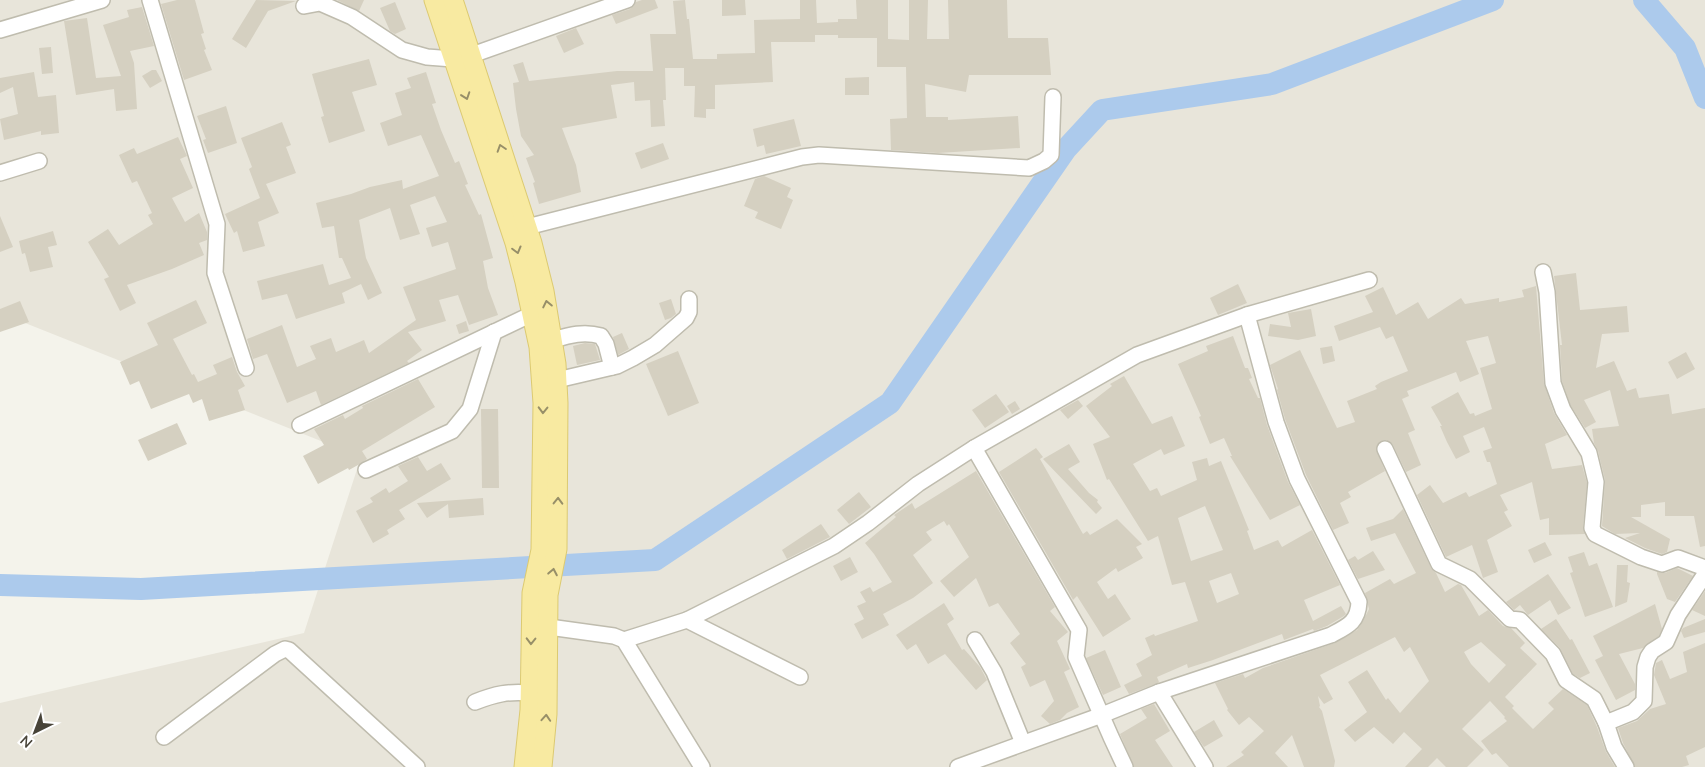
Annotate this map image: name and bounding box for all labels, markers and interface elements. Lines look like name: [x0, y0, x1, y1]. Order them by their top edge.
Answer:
one-way arrow: [460, 91, 470, 100]
one-way arrow: [497, 144, 507, 153]
one-way arrow: [511, 246, 521, 254]
one-way arrow: [542, 300, 552, 308]
one-way arrow: [538, 406, 548, 414]
one-way arrow: [553, 496, 563, 504]
one-way arrow: [547, 568, 557, 576]
one-way arrow: [526, 638, 537, 646]
north arrow: [10, 707, 60, 757]
one-way arrow: [541, 714, 552, 722]
text: N: [16, 731, 36, 752]

